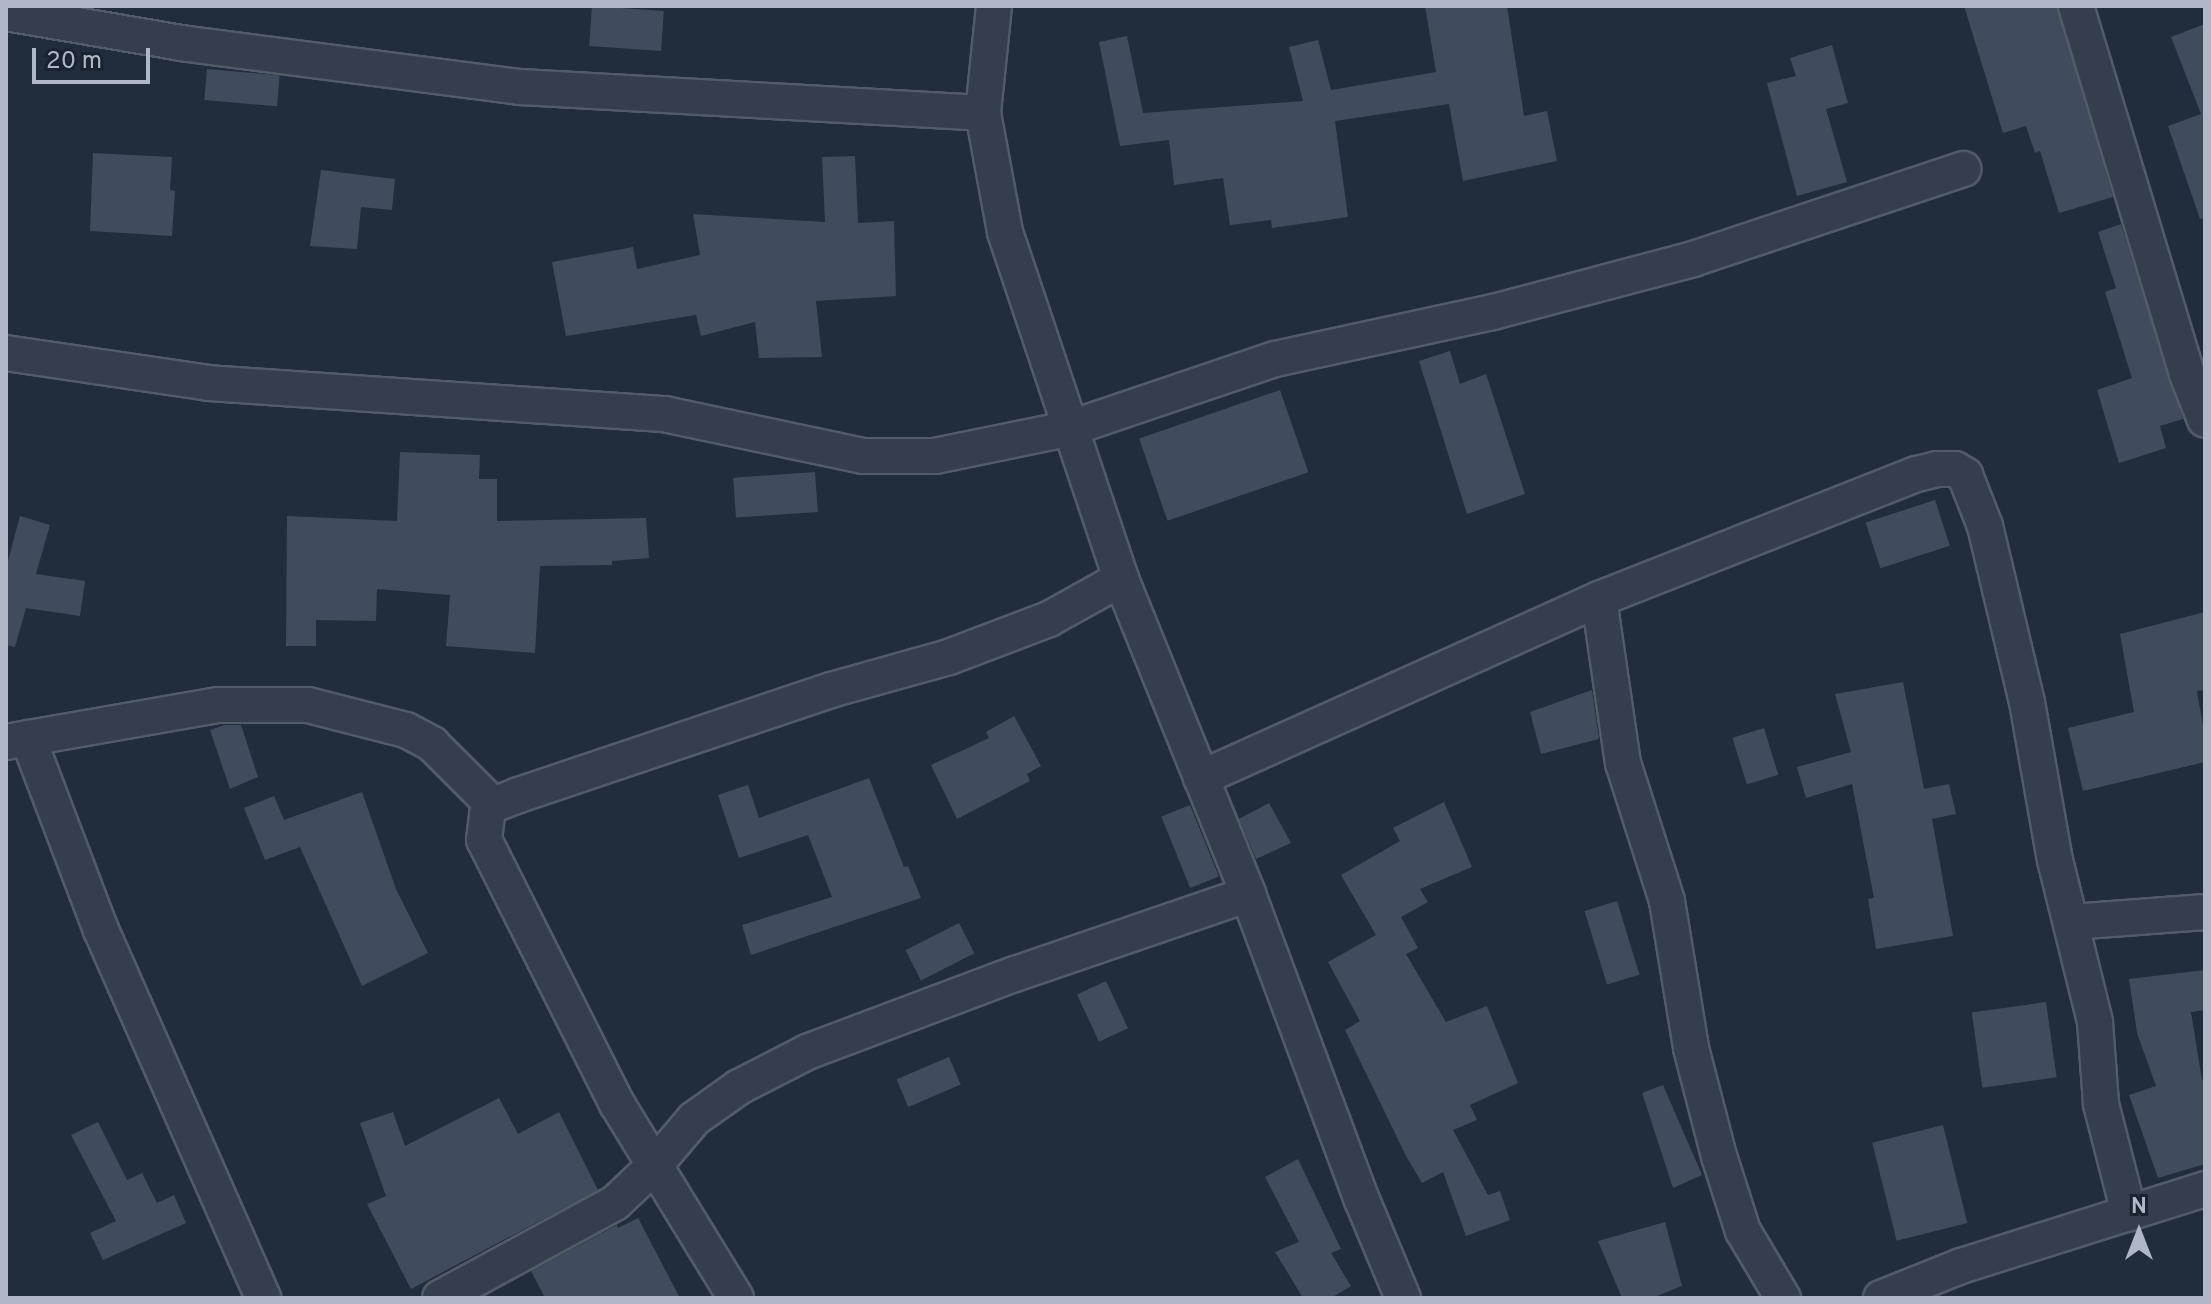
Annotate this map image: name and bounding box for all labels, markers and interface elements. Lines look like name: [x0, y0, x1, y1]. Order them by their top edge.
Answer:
scale bar: [36, 32, 154, 82]
text: 20 m: [46, 47, 102, 77]
north arrow: [2099, 1192, 2179, 1272]
text: N: [2131, 1194, 2147, 1221]

